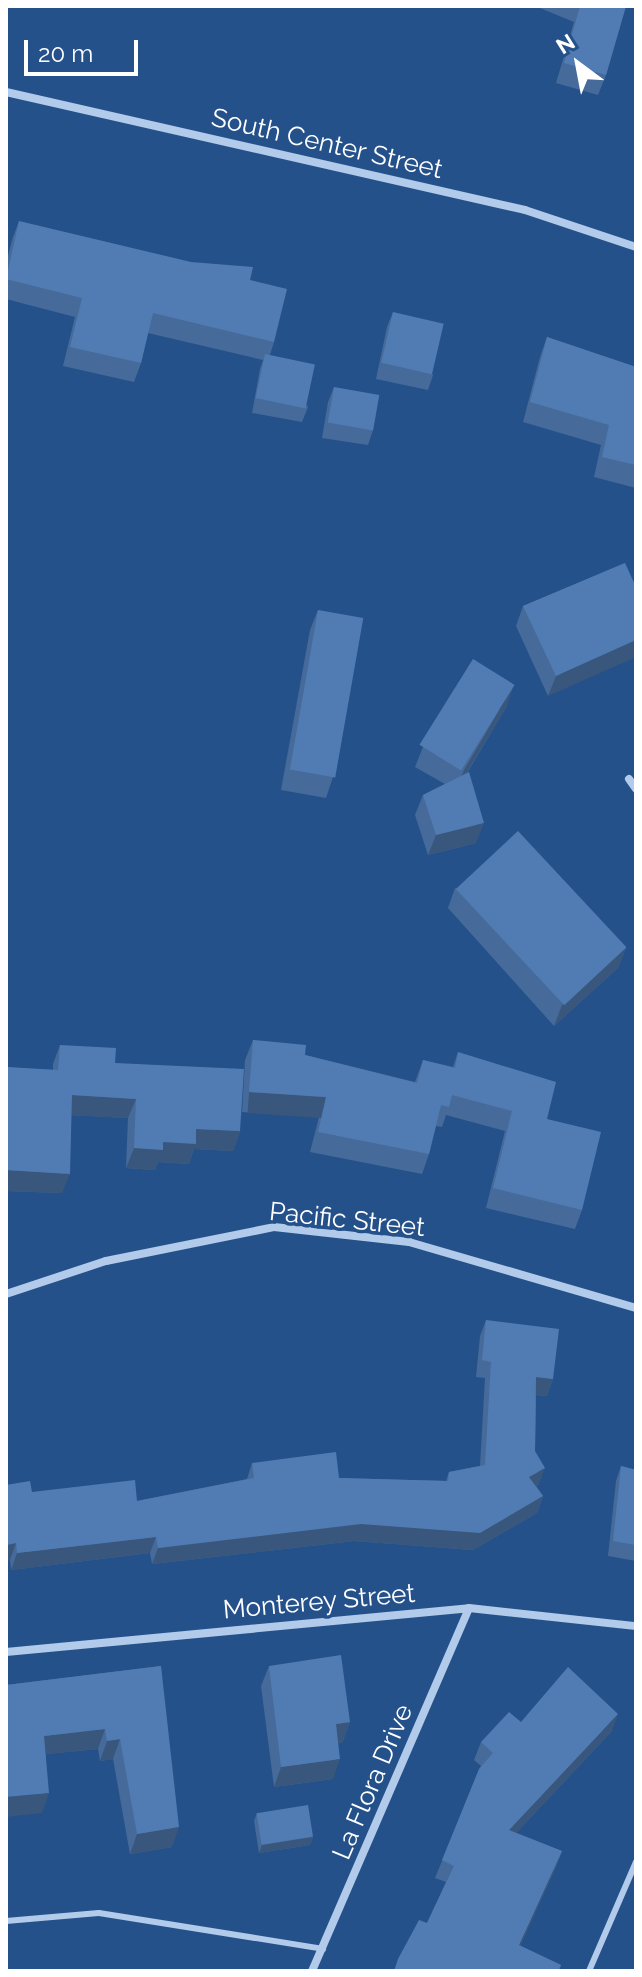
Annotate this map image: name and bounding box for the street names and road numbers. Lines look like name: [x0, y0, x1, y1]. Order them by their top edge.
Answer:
street label: South Center Street: [208, 102, 446, 186]
street label: Pacific Street: [268, 1196, 426, 1244]
street label: Monterey Street: [221, 1578, 417, 1626]
street label: La Flora Drive: [326, 1700, 420, 1864]

